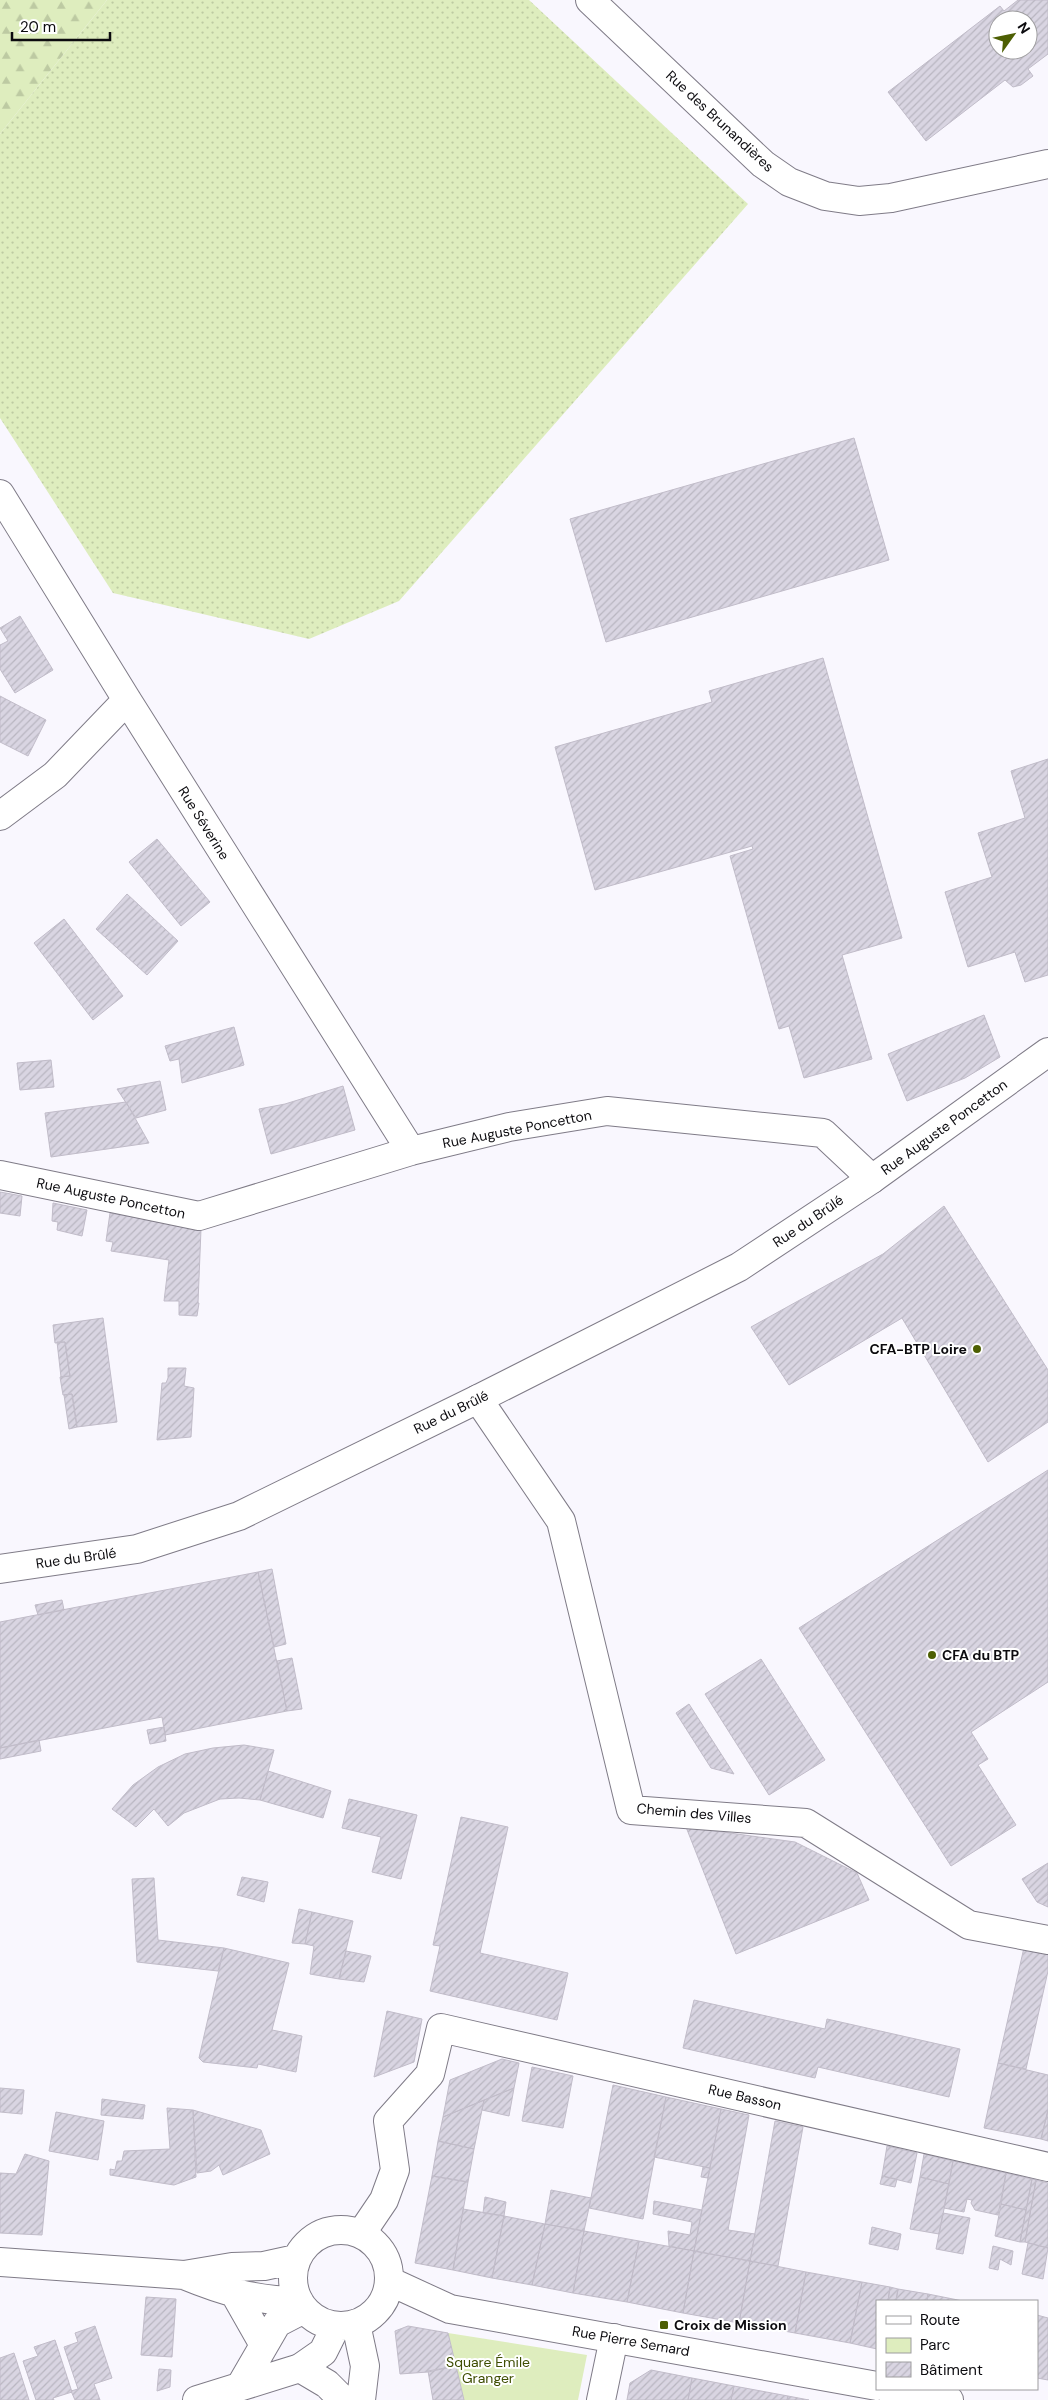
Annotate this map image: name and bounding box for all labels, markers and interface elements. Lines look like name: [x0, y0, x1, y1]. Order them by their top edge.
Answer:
scale bar: [12, 10, 110, 42]
north arrow: [988, 10, 1038, 60]
text: 20 m: [20, 17, 56, 37]
text: N: [1014, 19, 1034, 37]
street label: Rue des Brunandières: [662, 66, 778, 176]
street label: Rue Séverine: [174, 783, 234, 863]
street label: Rue Auguste Poncetton: [877, 1075, 1011, 1179]
street label: Rue Auguste Poncetton: [441, 1106, 593, 1152]
street label: Rue Auguste Poncetton: [35, 1173, 187, 1223]
street label: Rue du Brûlé: [769, 1191, 847, 1251]
place label: CFA-BTP Loire: [869, 1340, 967, 1358]
marker: CFA-BTP Loire: [971, 1343, 983, 1355]
street label: Rue du Brûlé: [411, 1386, 492, 1438]
street label: Rue du Brûlé: [35, 1543, 118, 1573]
place label: CFA du BTP: [942, 1646, 1020, 1664]
marker: CFA du BTP: [926, 1649, 938, 1661]
street label: Chemin des Villes: [636, 1799, 752, 1827]
street label: Rue Basson: [707, 2080, 783, 2114]
legend: [876, 2300, 1038, 2390]
text: Route: [920, 2310, 960, 2330]
place label: Croix de Mission: [674, 2316, 787, 2334]
marker: Croix de Mission: [658, 2319, 670, 2331]
street label: Rue Pierre Semard: [571, 2322, 691, 2360]
text: Parc: [920, 2335, 950, 2355]
park label: Square Émile Granger: [446, 2353, 530, 2387]
text: Bâtiment: [920, 2360, 983, 2380]

